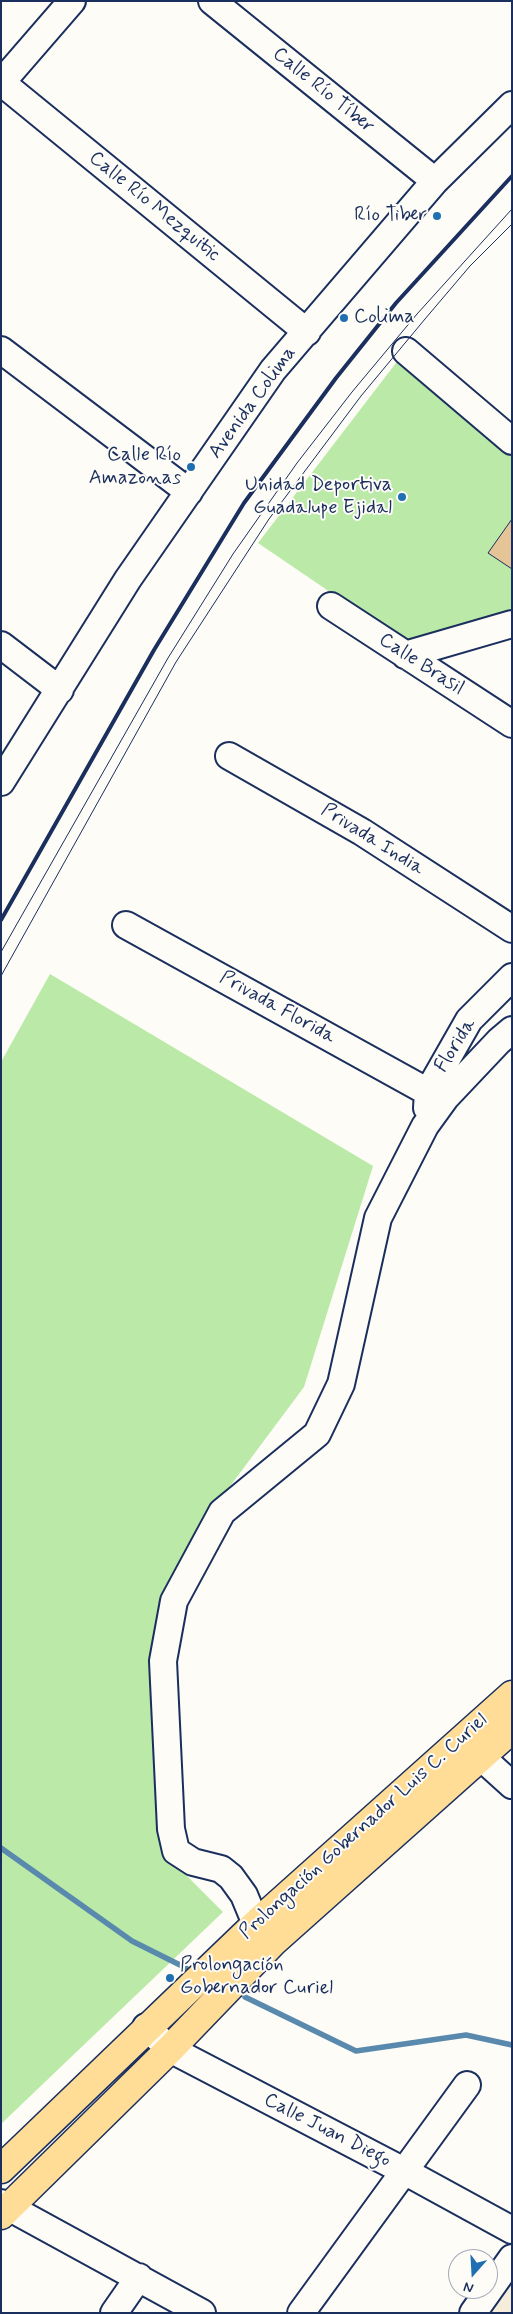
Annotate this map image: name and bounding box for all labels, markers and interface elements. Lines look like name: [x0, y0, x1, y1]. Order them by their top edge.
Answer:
street label: Calle Río Tíber: [267, 43, 379, 139]
street label: Calle Río Mezquitic: [83, 147, 225, 267]
place label: Río Tiber: [354, 204, 427, 228]
marker: Río Tiber: [431, 210, 443, 222]
place label: Colima: [354, 306, 415, 330]
marker: Colima: [338, 312, 350, 324]
street label: Avenida Colima: [204, 342, 302, 464]
place label: Calle Río Amazonas: [89, 444, 181, 491]
marker: Calle Río Amazonas: [185, 461, 197, 473]
place label: Unidad Deportiva Guadalupe Ejidal: [245, 474, 392, 521]
marker: Unidad Deportiva Guadalupe Ejidal: [396, 491, 408, 503]
street label: Calle Brasil: [374, 628, 468, 702]
street label: Privada India: [316, 799, 428, 881]
street label: Privada Florida: [215, 966, 339, 1050]
street label: Florida: [430, 1015, 482, 1077]
street label: Prolongación Gobernador Luis C. Curiel: [235, 1709, 493, 1945]
place label: Prolongación Gobernador Curiel: [180, 1954, 333, 2001]
marker: Prolongación Gobernador Curiel: [164, 1972, 176, 1984]
street label: Calle Juan Diego: [259, 2089, 395, 2173]
north arrow: [448, 2249, 498, 2299]
text: N: [461, 2277, 476, 2297]

